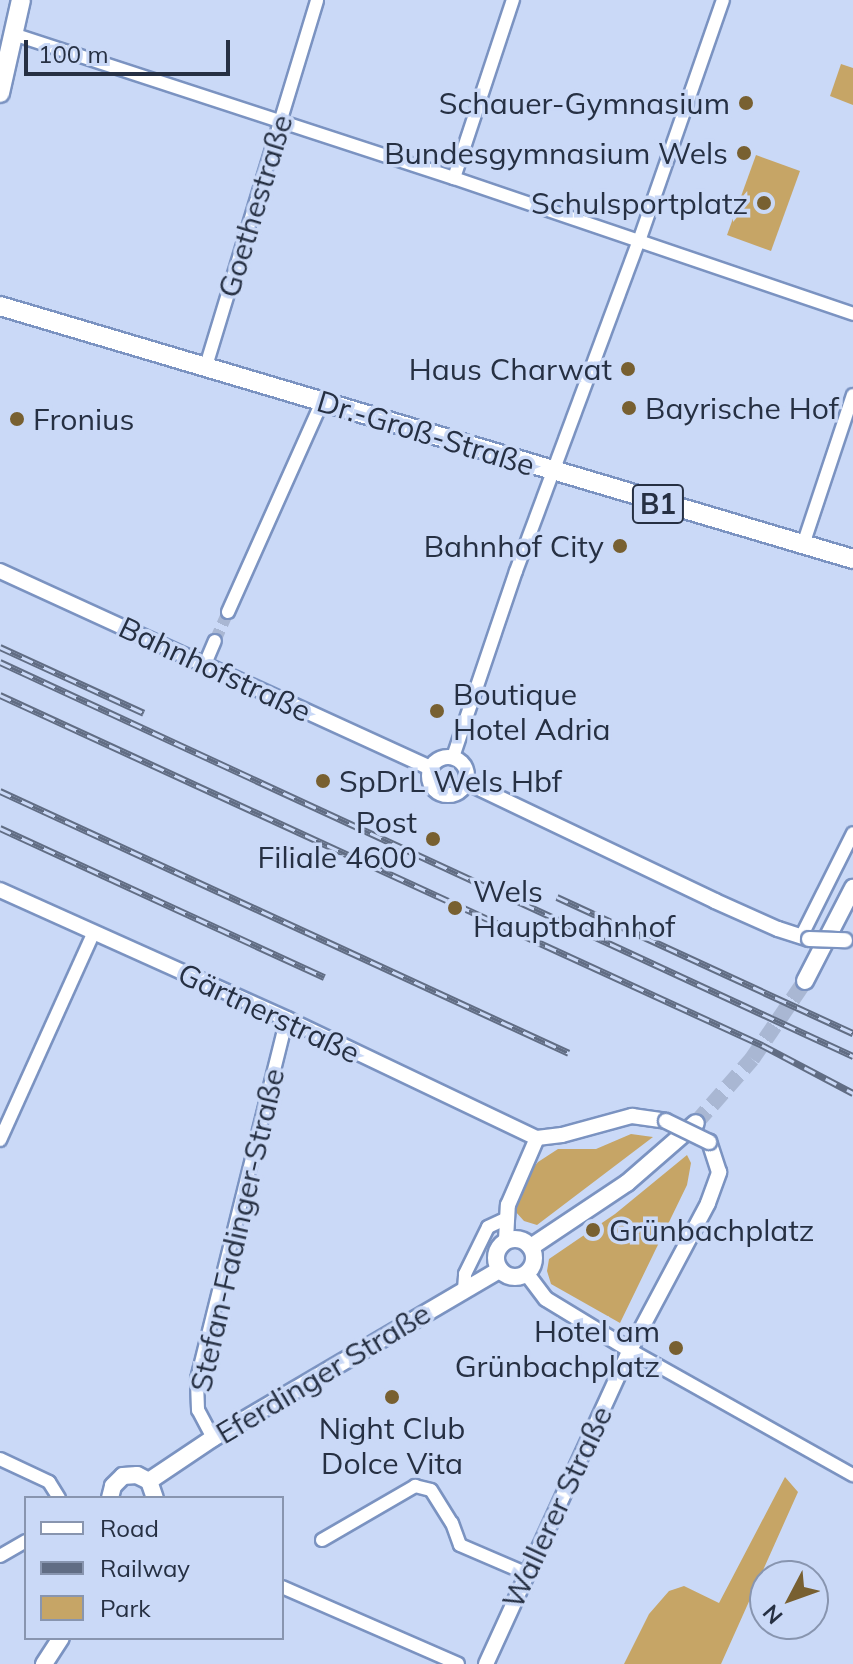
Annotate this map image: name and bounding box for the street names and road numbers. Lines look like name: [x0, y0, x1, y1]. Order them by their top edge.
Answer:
street label: Goethestraße: [210, 110, 300, 302]
street label: Dr.-Groß-Straße: [313, 383, 539, 483]
road number: B1: [630, 480, 686, 528]
street label: Bahnhofstraße: [113, 609, 317, 729]
street label: Gärtnerstraße: [173, 955, 365, 1071]
street label: Stefan-Fadinger-Straße: [182, 1065, 292, 1395]
street label: Eferdinger Straße: [209, 1295, 437, 1451]
street label: Wallerer Straße: [494, 1400, 620, 1614]

